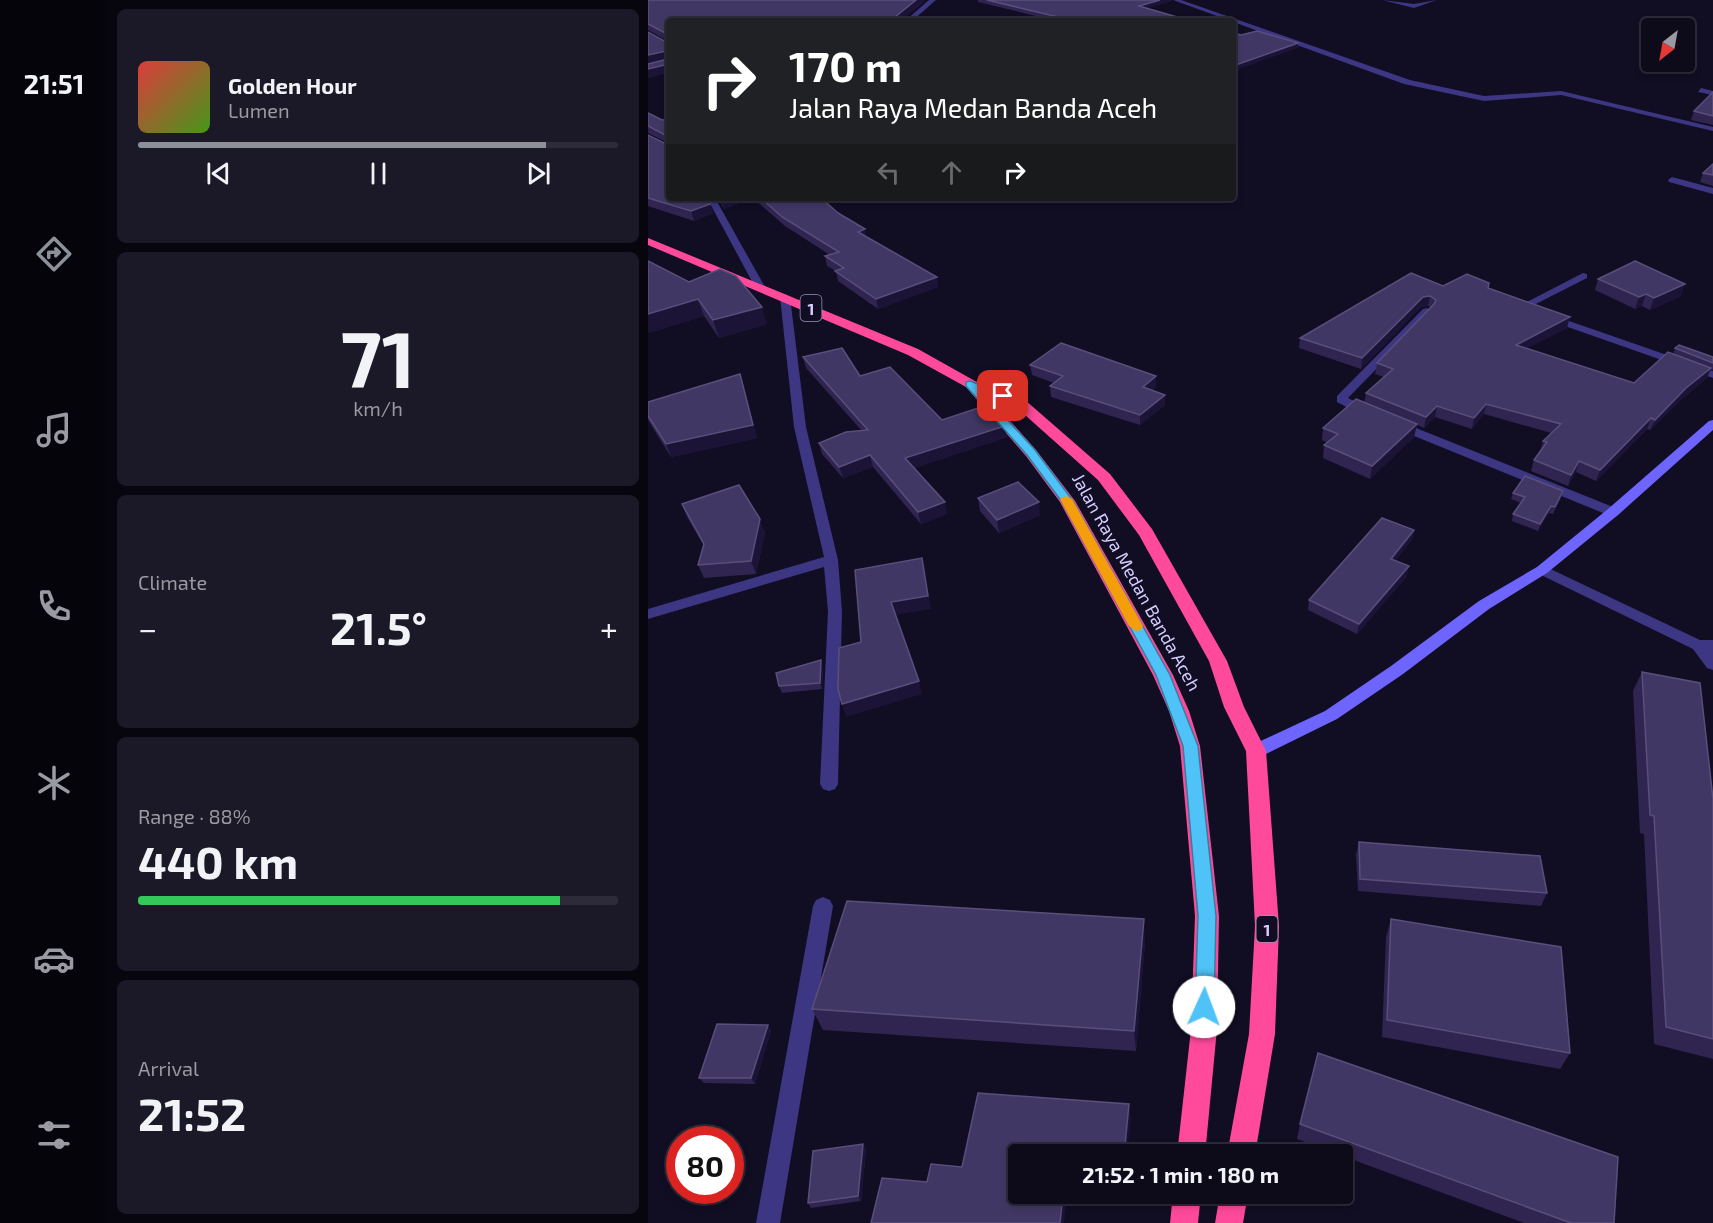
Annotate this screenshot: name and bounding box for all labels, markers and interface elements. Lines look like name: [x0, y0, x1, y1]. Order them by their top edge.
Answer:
north arrow: [1641, 18, 1695, 72]
map controls: [1641, 18, 1695, 72]
text: 170 m: [789, 40, 902, 90]
icon: right: [690, 42, 768, 120]
text: 21:51: [24, 67, 84, 99]
text: Golden Hour: [228, 72, 357, 98]
text: Jalan Raya Medan Banda Aceh: [789, 91, 1157, 123]
text: Lumen: [228, 98, 290, 122]
icon: left: [872, 156, 905, 189]
icon: ahead: [935, 156, 968, 189]
icon: right: [998, 156, 1031, 189]
icon: previous: [202, 157, 235, 190]
icon: pause: [362, 157, 395, 190]
icon: next: [522, 157, 555, 190]
icon: directions: [33, 233, 75, 275]
road number: 1: [800, 295, 822, 321]
text: 71: [341, 310, 415, 404]
pin: [977, 370, 1028, 421]
icon: arrive: [986, 379, 1019, 412]
text: km/h: [353, 396, 403, 420]
icon: music: [33, 409, 75, 451]
street label: Jalan Raya Medan Banda Aceh: [1068, 469, 1206, 695]
text: Climate: [138, 570, 207, 594]
icon: phone: [33, 585, 75, 627]
text: 21.5°: [330, 600, 427, 654]
text: −: [138, 608, 157, 648]
text: +: [600, 608, 618, 648]
icon: climate: [33, 762, 75, 804]
text: Range · 88%: [138, 804, 251, 828]
text: 440 km: [138, 834, 298, 888]
road number: 1: [1256, 916, 1278, 942]
icon: car: [33, 938, 75, 980]
position arrow: [1172, 975, 1236, 1039]
text: Arrival: [138, 1056, 199, 1080]
text: 21:52: [138, 1086, 246, 1140]
icon: filters: [33, 1114, 75, 1156]
speed limit sign: 80: [666, 1126, 744, 1204]
text: 21:52 · 1 min · 180 m: [1082, 1161, 1279, 1187]

